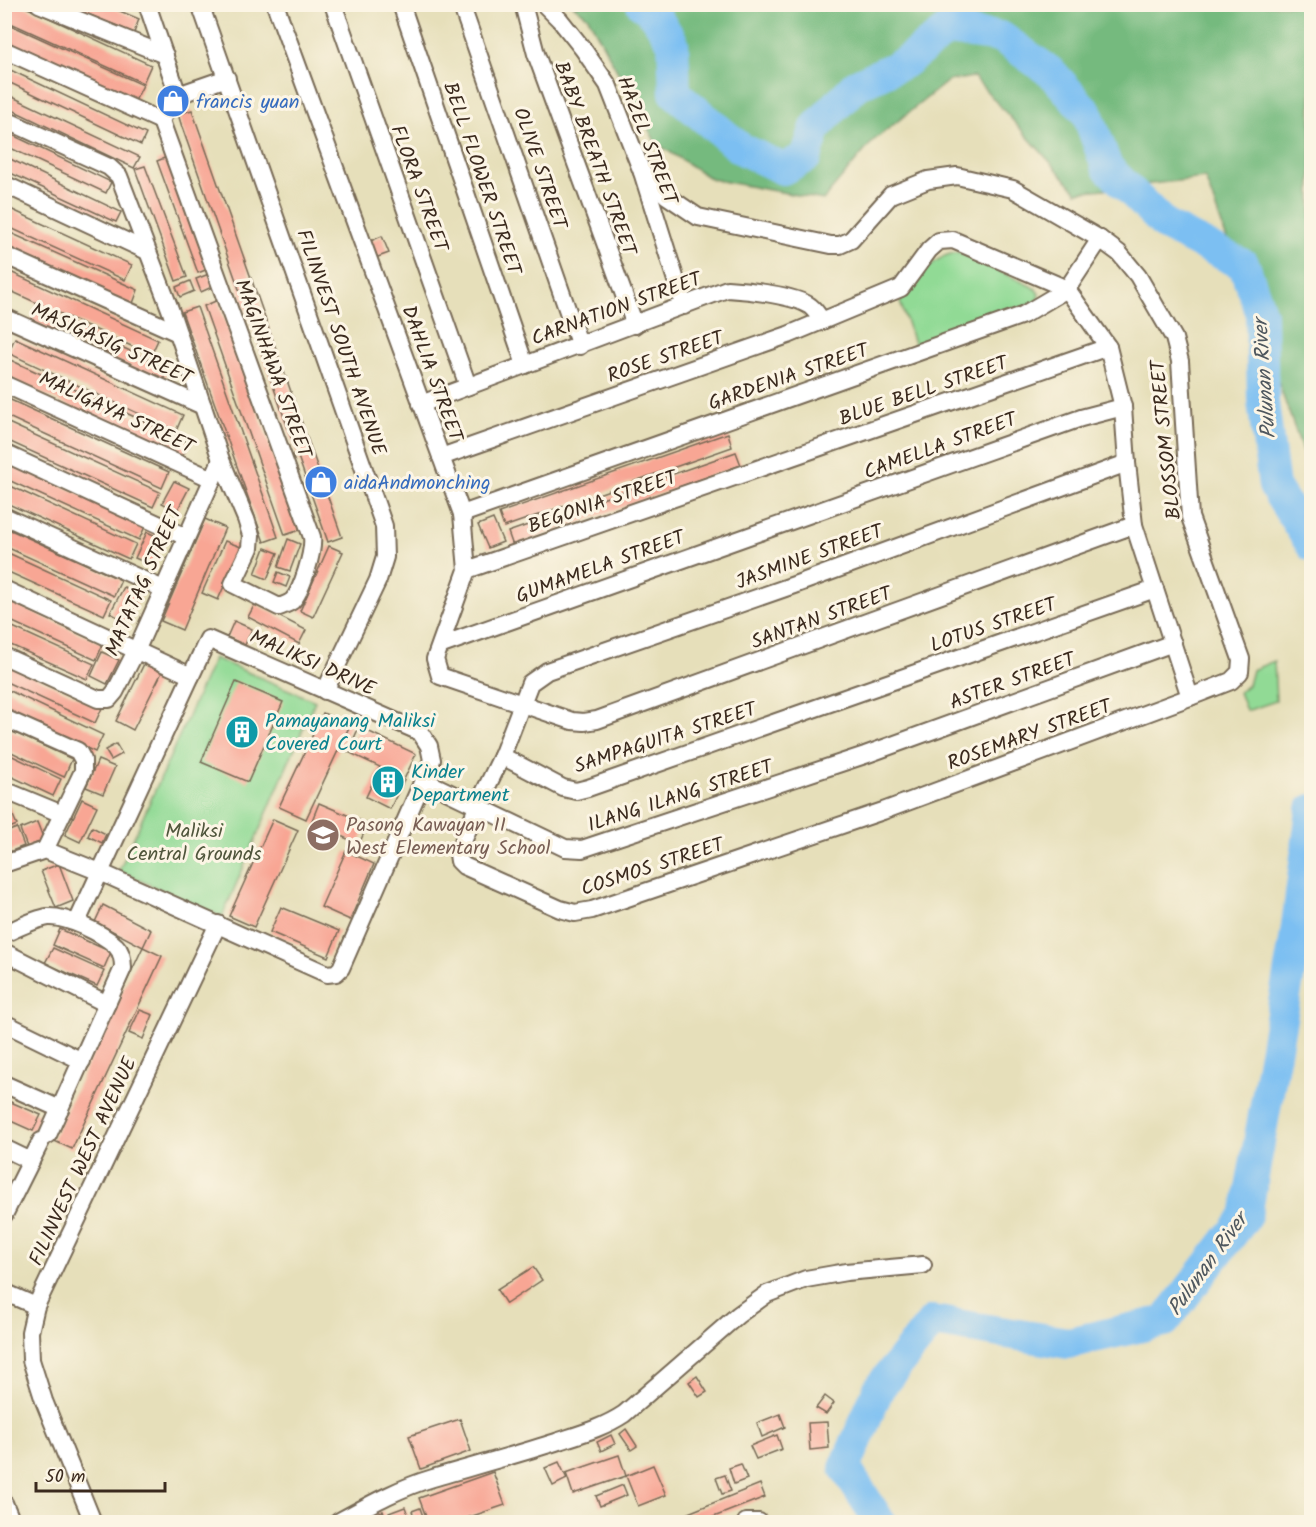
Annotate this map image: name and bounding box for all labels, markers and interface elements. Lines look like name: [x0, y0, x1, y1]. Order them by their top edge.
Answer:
street label: BABY BREATH STREET: [544, 57, 645, 262]
street label: HAZEL STREET: [607, 72, 686, 212]
street label: BELL FLOWER STREET: [433, 78, 530, 282]
shop icon: francis yuan: [155, 83, 191, 119]
place label: francis yuan: [196, 87, 299, 119]
street label: OLIVE STREET: [503, 103, 576, 236]
street label: FLORA STREET: [380, 121, 457, 259]
street label: FILINVEST SOUTH AVENUE: [286, 225, 394, 461]
street label: CARNATION STREET: [527, 263, 709, 356]
street label: MAGINHAWA STREET: [225, 275, 320, 465]
street label: MASIGASIG STREET: [26, 295, 199, 396]
street label: DAHLIA STREET: [392, 301, 471, 448]
water label: Pulunan River: [1245, 314, 1286, 440]
street label: ROSE STREET: [603, 322, 730, 393]
street label: GARDENIA STREET: [704, 335, 875, 420]
street label: BLUE BELL STREET: [835, 347, 1015, 436]
street label: BLOSSOM STREET: [1142, 356, 1191, 521]
street label: MALIGAYA STREET: [33, 364, 201, 465]
street label: CAMELLA STREET: [860, 404, 1024, 489]
street label: BEGONIA STREET: [524, 462, 684, 543]
shop icon: aidaAndmonching: [303, 464, 339, 500]
place label: aidaAndmonching: [344, 468, 490, 500]
street label: MATATAG STREET: [97, 500, 193, 662]
street label: JASMINE STREET: [732, 516, 890, 599]
street label: GUMAMELA STREET: [512, 522, 692, 613]
street label: SANTAN STREET: [747, 578, 899, 659]
street label: LOTUS STREET: [926, 589, 1063, 662]
street label: MALIKSI DRIVE: [244, 622, 381, 706]
street label: ASTER STREET: [945, 643, 1082, 719]
street label: ROSEMARY STREET: [943, 691, 1118, 780]
street label: SAMPAGUITA STREET: [570, 694, 763, 783]
place label: Pamayanang Maliksi Covered Court: [265, 706, 436, 761]
building icon: Pamayanang Maliksi Covered Court: [224, 714, 260, 750]
street label: ILANG ILANG STREET: [584, 751, 780, 842]
place label: Kinder Department: [411, 757, 510, 812]
building icon: Kinder Department: [370, 764, 406, 800]
place label: Pasong Kawayan II West Elementary School: [346, 810, 551, 865]
park label: Maliksi Central Grounds: [127, 816, 262, 871]
school or university icon: Pasong Kawayan II West Elementary School: [305, 817, 341, 853]
street label: COSMOS STREET: [577, 829, 730, 906]
street label: FILINVEST WEST AVENUE: [21, 1051, 147, 1272]
water label: Pulunan River: [1160, 1203, 1259, 1323]
scale bar: [36, 1455, 165, 1493]
text: 50 m: [45, 1463, 85, 1492]

